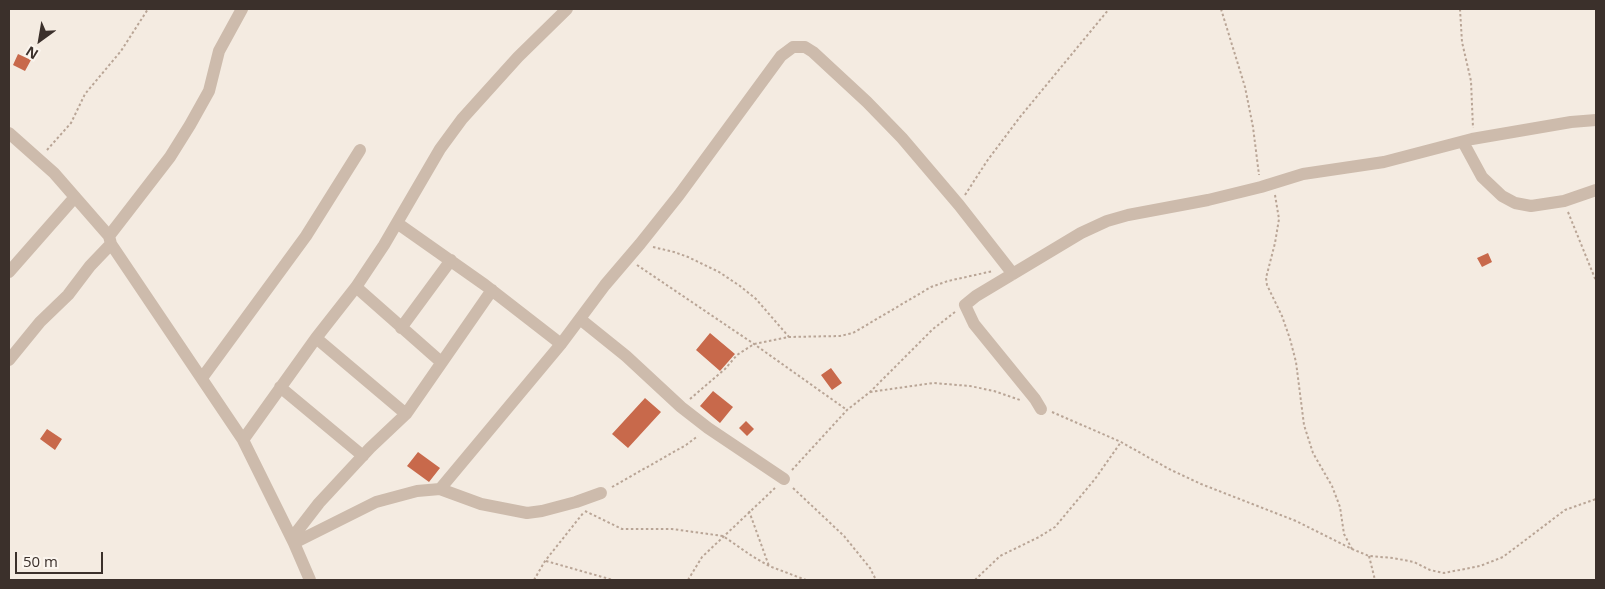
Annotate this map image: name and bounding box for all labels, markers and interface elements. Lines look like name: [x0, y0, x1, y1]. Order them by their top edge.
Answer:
north arrow: [15, 15, 65, 65]
text: N: [22, 42, 42, 64]
scale bar: [18, 542, 105, 574]
text: 50 m: [23, 551, 58, 571]

